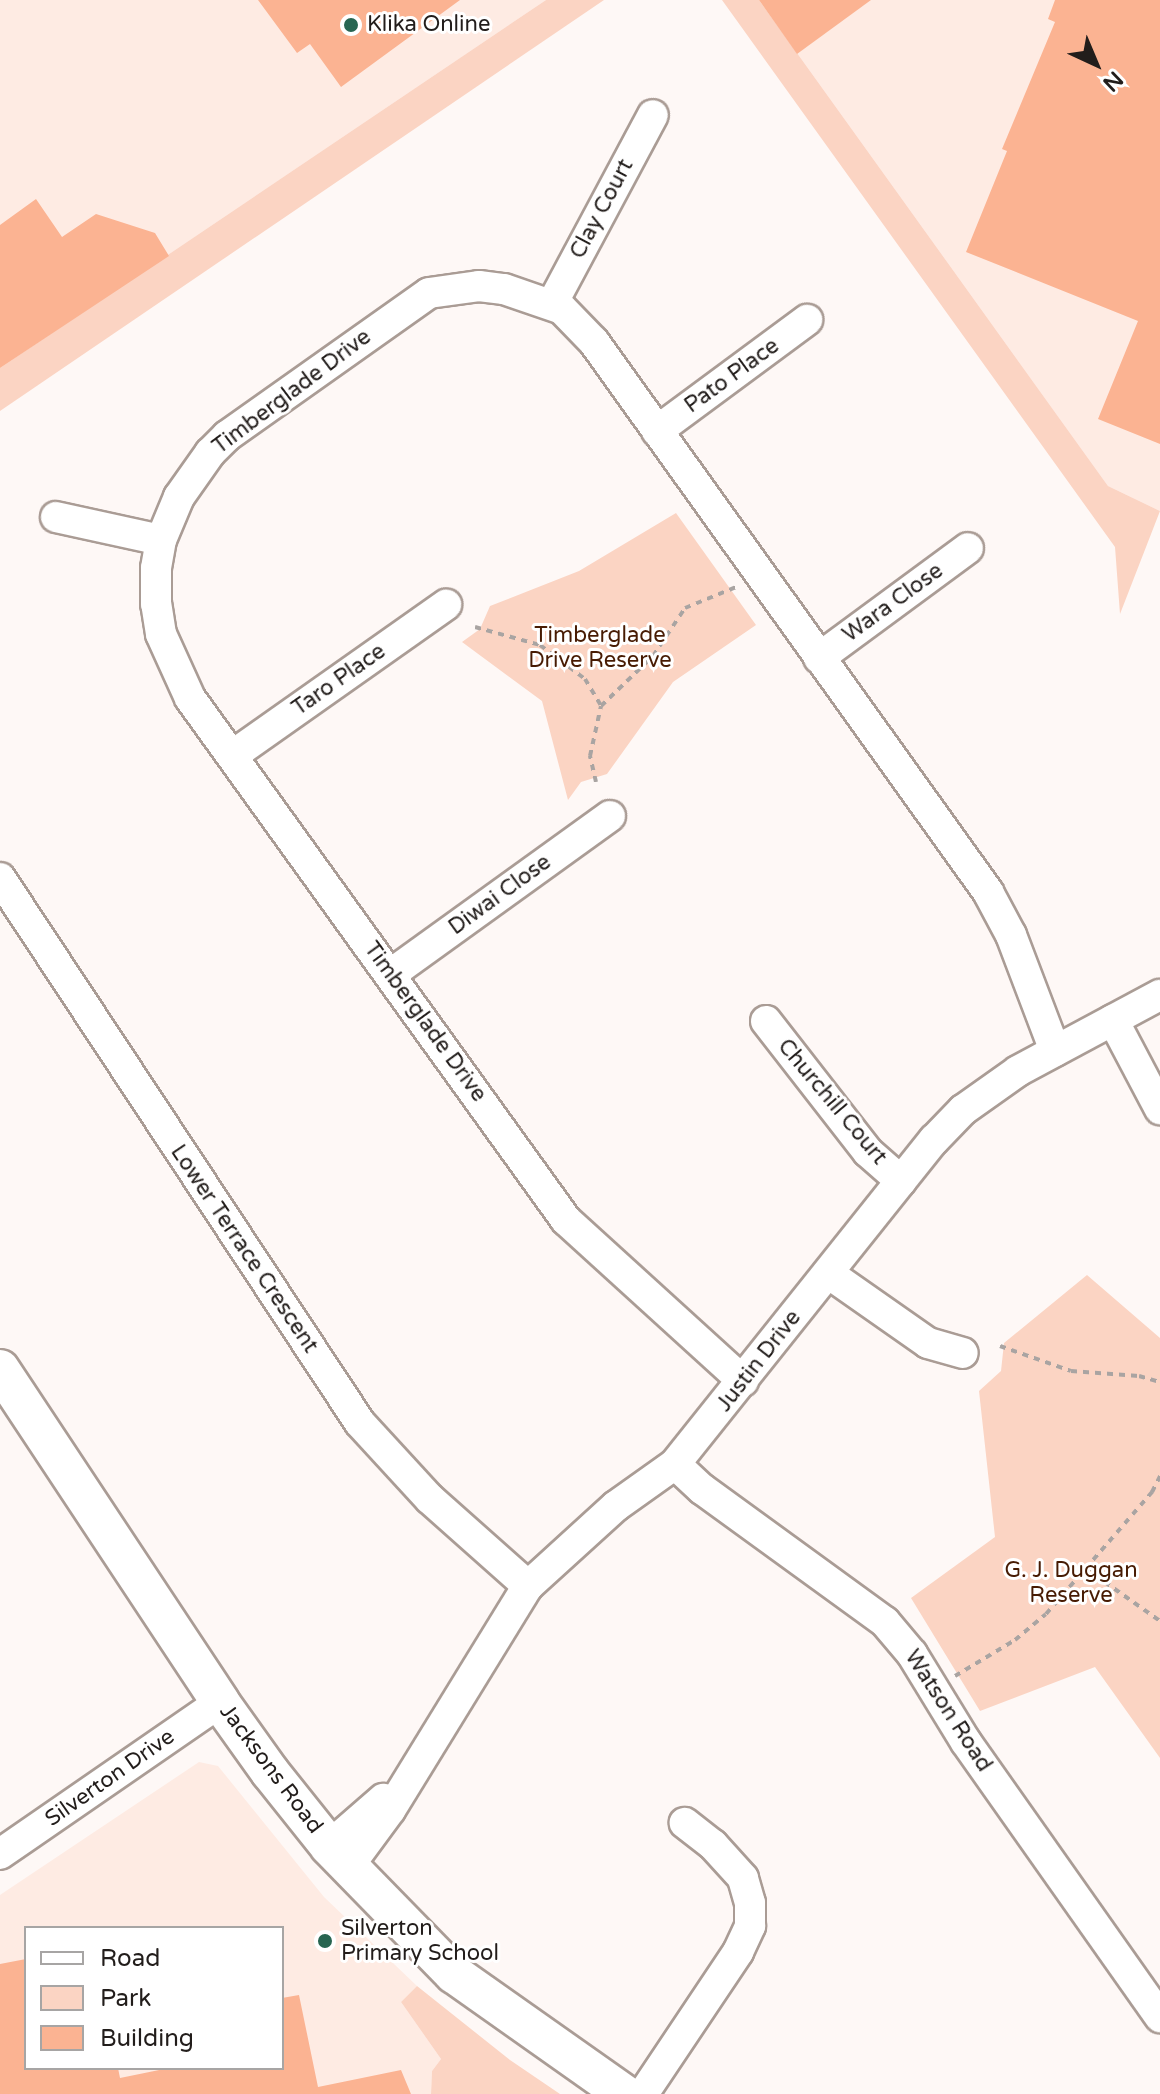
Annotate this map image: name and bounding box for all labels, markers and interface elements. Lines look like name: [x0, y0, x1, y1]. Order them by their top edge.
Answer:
place label: Klika Online: [367, 12, 490, 38]
marker: Klika Online: [342, 16, 360, 34]
north arrow: [1056, 24, 1136, 104]
text: N: [1097, 66, 1128, 97]
street label: Clay Court: [565, 155, 639, 263]
street label: Timberglade Drive: [208, 324, 376, 460]
street label: Pato Place: [680, 333, 784, 419]
street label: Wara Close: [838, 558, 948, 648]
park label: Timberglade Drive Reserve: [528, 622, 672, 674]
street label: Taro Place: [287, 638, 391, 722]
street label: Diwai Close: [444, 849, 556, 941]
street label: Timberglade Drive: [358, 937, 492, 1107]
street label: Churchill Court: [772, 1034, 892, 1170]
street label: Lower Terrace Crescent: [165, 1140, 323, 1358]
street label: Justin Drive: [711, 1305, 807, 1417]
park label: G. J. Duggan Reserve: [1004, 1557, 1138, 1608]
street label: Watson Road: [899, 1645, 997, 1777]
street label: Jacksons Road: [214, 1699, 328, 1839]
street label: Silverton Drive: [40, 1724, 180, 1832]
place label: Silverton Primary School: [341, 1915, 499, 1966]
legend: [24, 1926, 284, 2070]
marker: Silverton Primary School: [316, 1932, 334, 1950]
text: Road: [100, 1944, 160, 1973]
text: Park: [100, 1984, 151, 2013]
text: Building: [100, 2024, 194, 2053]

